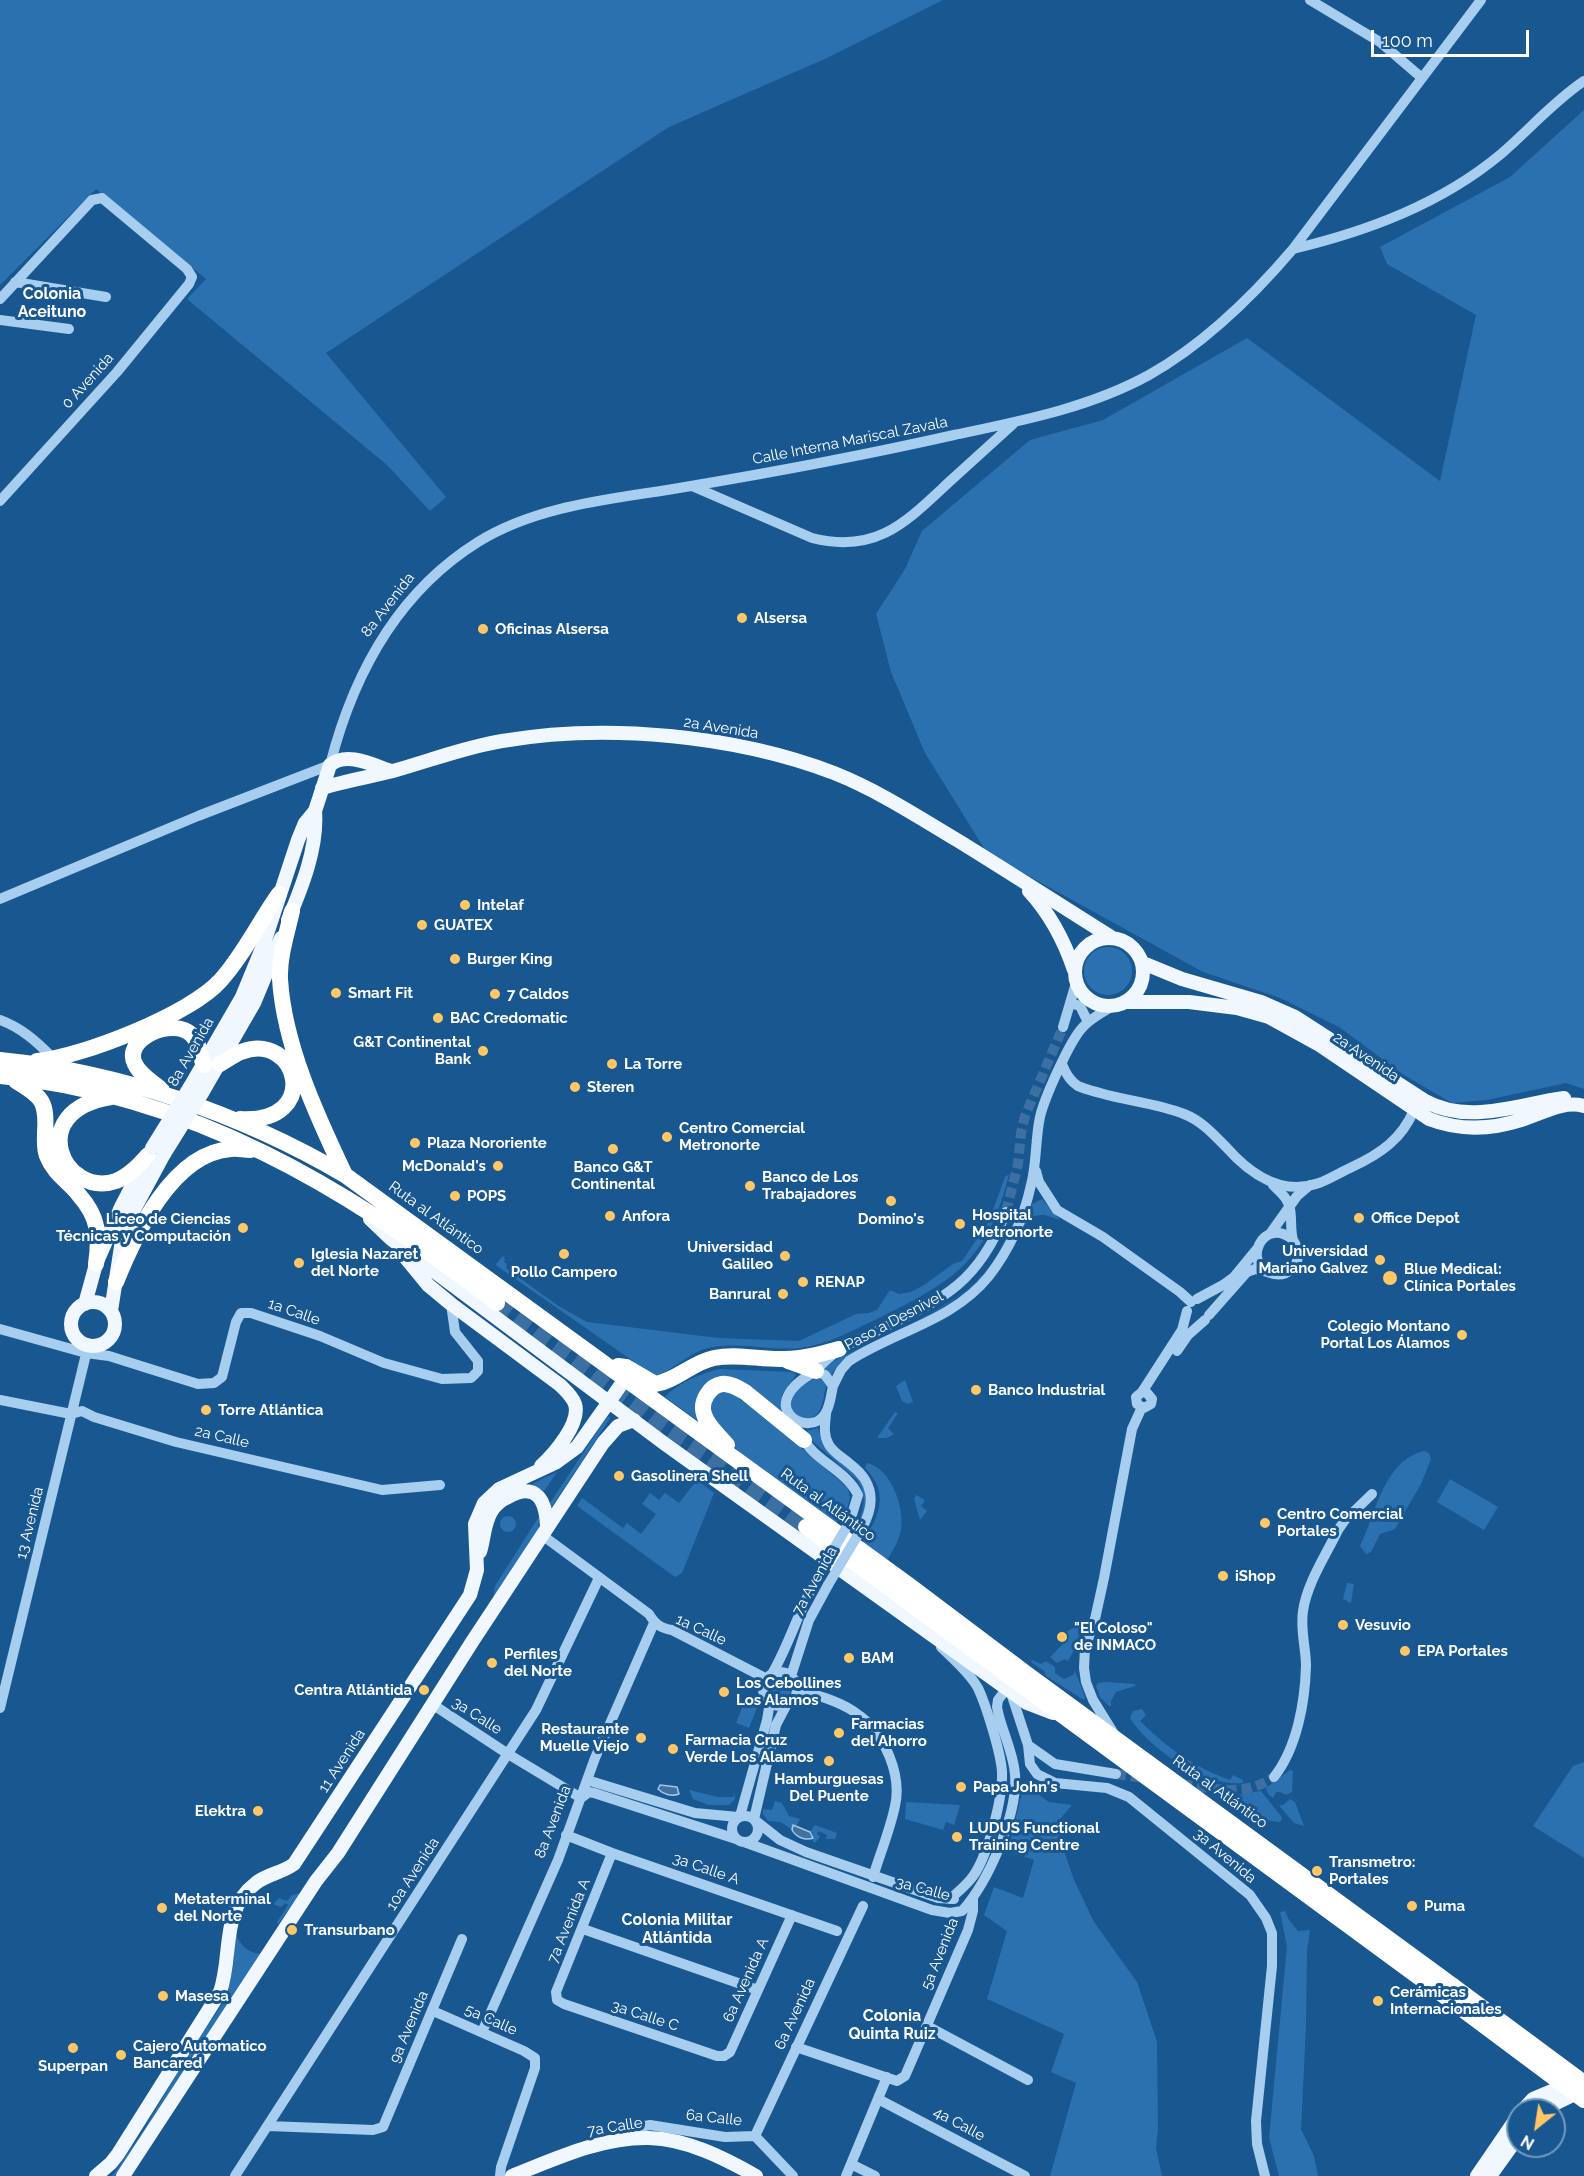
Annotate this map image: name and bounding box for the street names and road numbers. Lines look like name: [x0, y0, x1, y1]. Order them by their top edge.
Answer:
street label: 0 Avenida: [58, 349, 118, 413]
street label: Calle Interna Mariscal Zavala: [751, 413, 949, 469]
street label: 8a Avenida: [357, 569, 419, 641]
street label: 2a Avenida: [682, 713, 760, 743]
street label: 8a Avenida: [164, 1014, 218, 1090]
street label: 2a Avenida: [1330, 1028, 1402, 1086]
street label: Ruta al Atlántico: [385, 1178, 487, 1258]
street label: Paso a Desnivel: [842, 1288, 946, 1354]
street label: 1a Calle: [266, 1295, 322, 1329]
street label: 2a Calle: [193, 1422, 251, 1452]
street label: Ruta al Atlántico: [777, 1465, 879, 1545]
street label: 13 Avenida: [12, 1485, 48, 1561]
street label: 7a Avenida: [789, 1544, 841, 1618]
street label: 1a Calle: [673, 1610, 729, 1650]
street label: 3a Calle: [449, 1693, 505, 1739]
street label: 11 Avenida: [315, 1726, 369, 1796]
street label: Ruta al Atlántico: [1169, 1752, 1271, 1832]
street label: 8a Avenida: [531, 1783, 575, 1861]
street label: 3a Avenida: [1190, 1825, 1260, 1887]
street label: 10a Avenida: [383, 1834, 443, 1914]
street label: 3a Calle A: [670, 1849, 742, 1889]
street label: 3a Calle: [894, 1873, 952, 1905]
street label: 7a Avenida A: [544, 1876, 594, 1966]
street label: 5a Avenida: [917, 1915, 963, 1993]
street label: 6a Avenida A: [719, 1935, 773, 2025]
street label: 6a Avenida: [771, 1975, 819, 2053]
street label: 9a Avenida: [386, 1988, 432, 2066]
street label: 3a Calle C: [609, 1997, 681, 2035]
street label: 5a Calle: [462, 2000, 520, 2040]
street label: 4a Calle: [930, 2103, 988, 2145]
street label: 6a Calle: [685, 2106, 743, 2130]
street label: 7a Calle: [586, 2114, 644, 2140]

